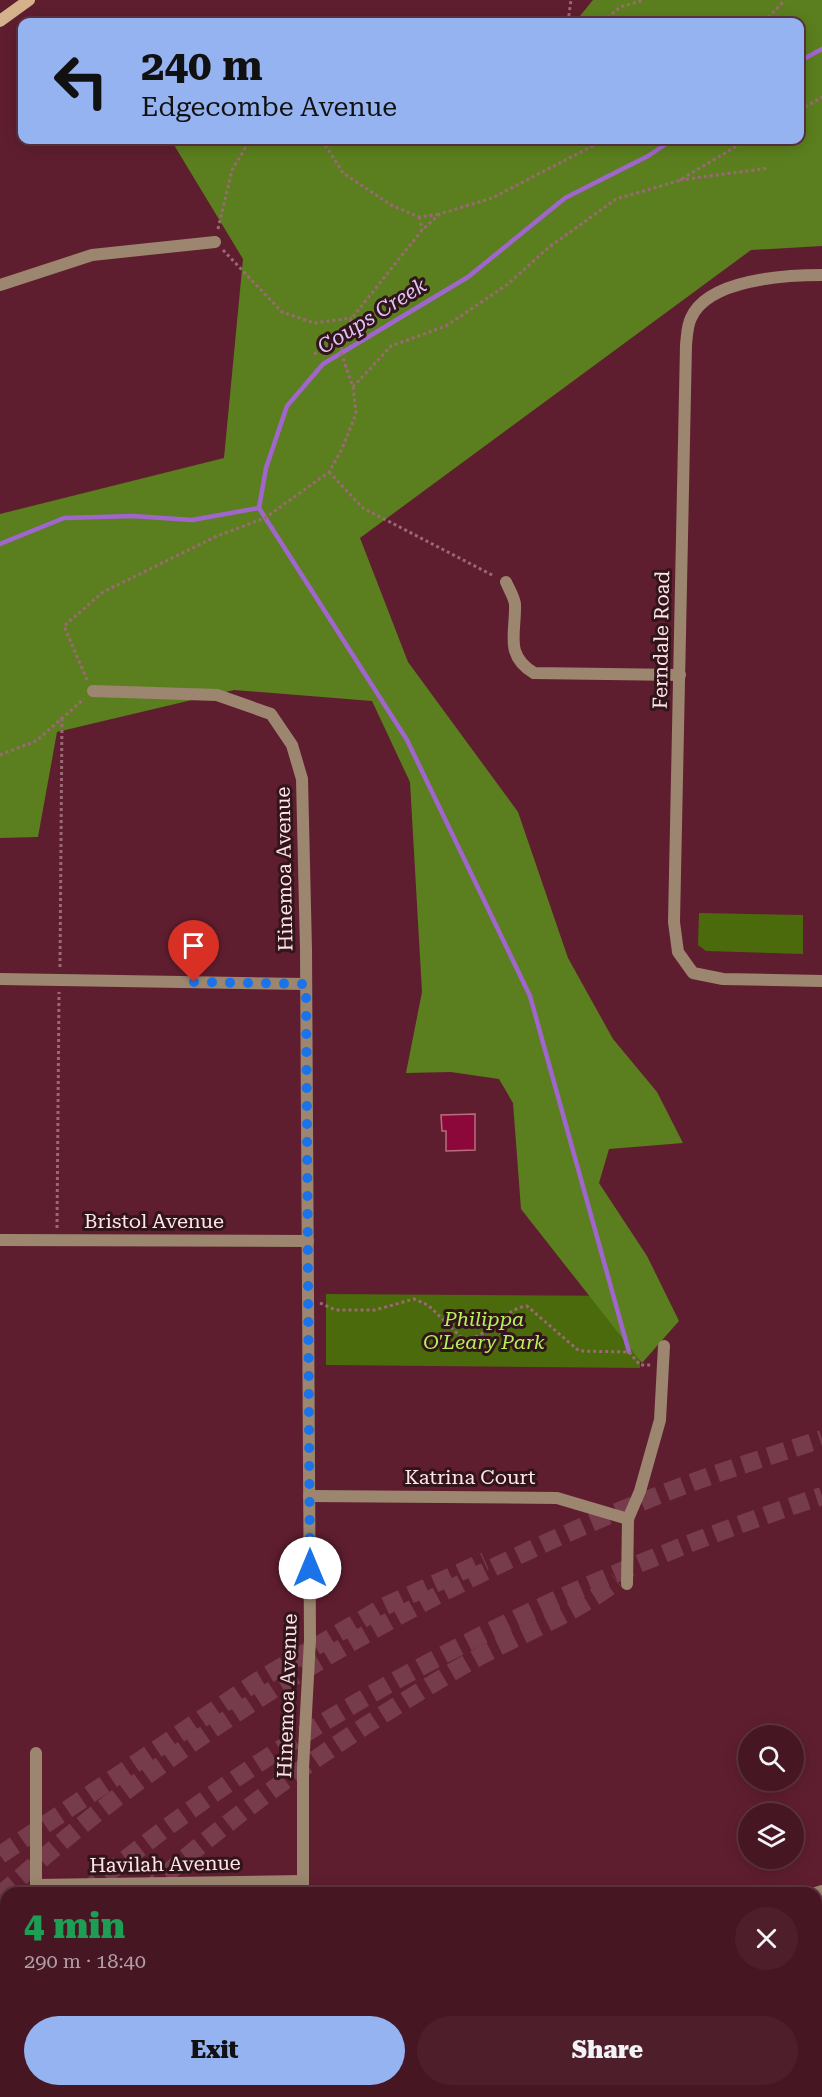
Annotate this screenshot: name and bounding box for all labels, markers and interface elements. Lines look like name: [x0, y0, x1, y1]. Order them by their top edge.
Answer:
text: 240 m: [141, 41, 263, 90]
icon: left: [42, 42, 120, 120]
text: Edgecombe Avenue: [141, 91, 397, 123]
water label: Coups Creek: [313, 273, 431, 359]
street label: Ferndale Road: [648, 571, 674, 709]
street label: Hinemoa Avenue: [271, 786, 297, 952]
pin: [168, 920, 219, 982]
icon: arrive: [177, 929, 210, 962]
street label: Bristol Avenue: [84, 1209, 224, 1233]
park label: Philippa O'Leary Park: [423, 1307, 545, 1354]
street label: Katrina Court: [405, 1465, 536, 1489]
position arrow: [278, 1536, 342, 1600]
street label: Hinemoa Avenue: [272, 1613, 302, 1779]
map controls: [738, 1725, 804, 1869]
button: search: [738, 1725, 804, 1791]
button: layers: [738, 1803, 804, 1869]
street label: Havilah Avenue: [89, 1851, 241, 1877]
text: 4 min: [24, 1905, 125, 1947]
button: close: [735, 1907, 798, 1970]
text: 290 m · 18:40: [24, 1949, 146, 1973]
button: Exit: [24, 2016, 405, 2085]
button: Share: [417, 2016, 798, 2085]

